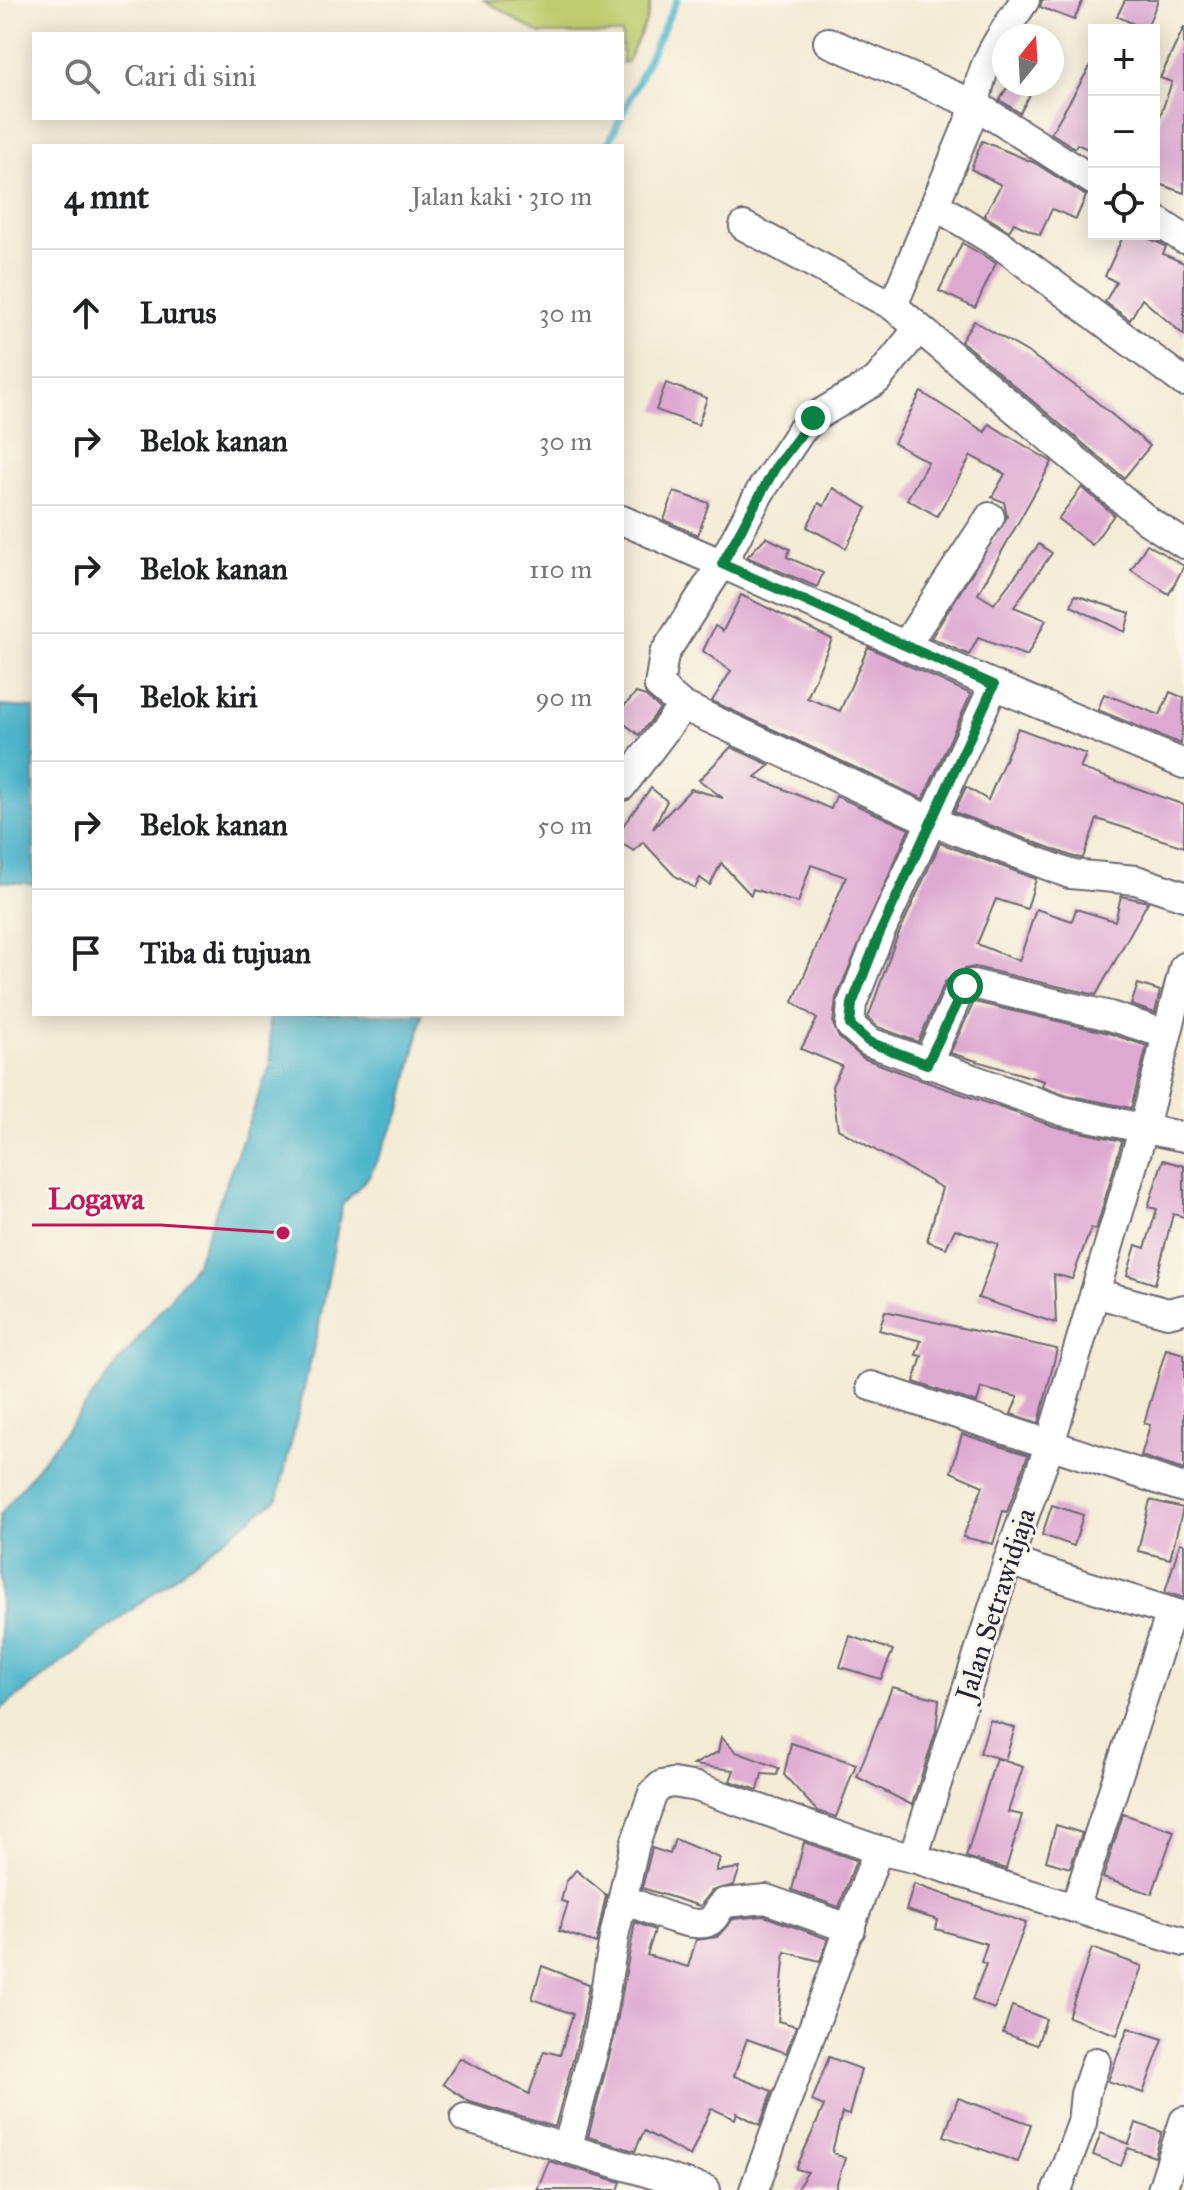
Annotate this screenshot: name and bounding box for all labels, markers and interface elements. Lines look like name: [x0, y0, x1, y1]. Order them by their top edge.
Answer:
north arrow: [992, 24, 1064, 96]
map controls: [1088, 24, 1160, 240]
button: +: [1088, 24, 1160, 96]
search box: [32, 32, 624, 120]
icon: search: [60, 54, 104, 98]
text: Cari di sini: [124, 58, 257, 94]
button: −: [1088, 96, 1160, 168]
button: locate: [1088, 168, 1160, 240]
text: 4 mnt: [64, 176, 149, 217]
text: Jalan kaki · 310 m: [411, 180, 592, 212]
icon: ahead: [64, 291, 108, 335]
text: Lurus: [140, 295, 216, 331]
text: 30 m: [539, 297, 592, 329]
route end: [795, 400, 831, 436]
icon: right: [64, 419, 108, 463]
text: Belok kanan: [140, 423, 288, 459]
text: 30 m: [539, 425, 592, 457]
icon: right: [64, 547, 108, 591]
text: Belok kanan: [140, 551, 288, 587]
text: 110 m: [529, 553, 592, 585]
icon: left: [64, 675, 108, 719]
text: Belok kiri: [140, 679, 258, 715]
text: 90 m: [535, 681, 592, 713]
icon: right: [64, 803, 108, 847]
text: Belok kanan: [140, 807, 288, 843]
text: 50 m: [537, 809, 592, 841]
icon: arrive: [64, 931, 108, 975]
text: Tiba di tujuan: [140, 935, 311, 971]
route start: [947, 968, 983, 1004]
callout: Logawa: [32, 1171, 160, 1225]
text: Logawa: [48, 1181, 145, 1217]
street label: Jalan Setrawidjaja: [947, 1503, 1043, 1708]

